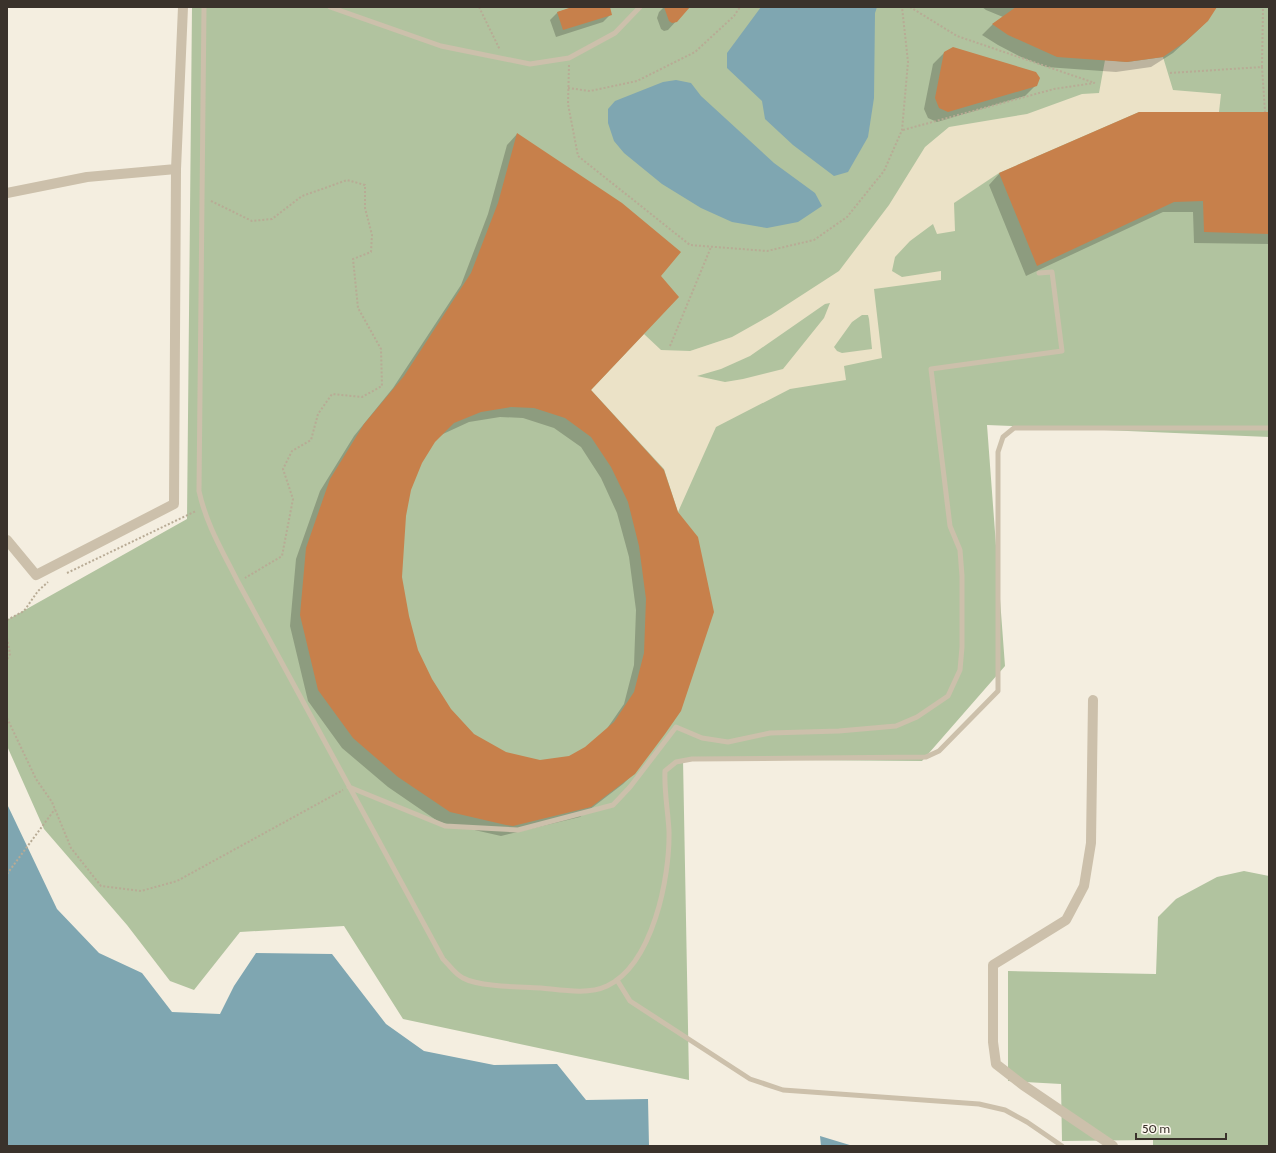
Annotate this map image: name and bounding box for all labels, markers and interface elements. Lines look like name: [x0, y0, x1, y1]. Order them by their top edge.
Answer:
scale bar: [1136, 1115, 1226, 1141]
text: 50 m: [1142, 1121, 1170, 1136]

